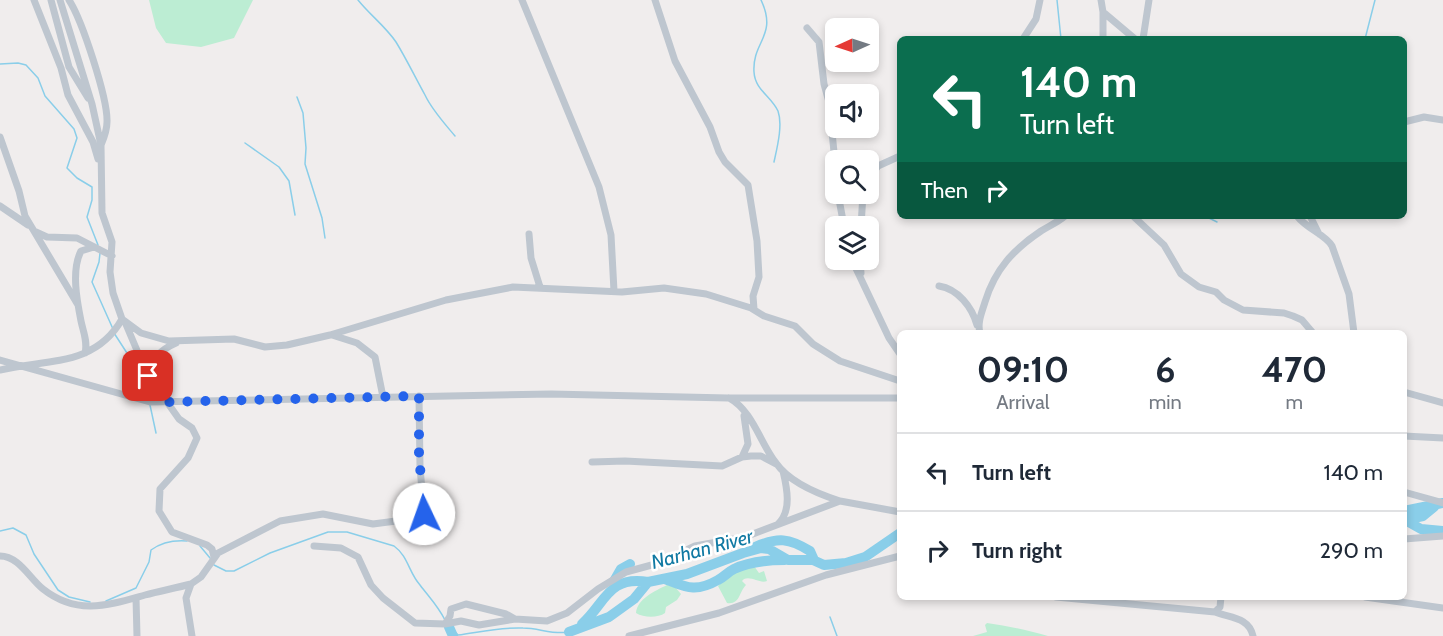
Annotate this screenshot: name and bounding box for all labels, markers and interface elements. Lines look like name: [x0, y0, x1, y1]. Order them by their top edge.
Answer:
north arrow: [825, 18, 879, 72]
map controls: [825, 18, 879, 270]
text: 140 m: [1020, 56, 1137, 108]
icon: left: [921, 60, 999, 138]
button: sound: [825, 84, 879, 138]
text: Turn left: [1020, 108, 1114, 141]
button: search: [825, 150, 879, 204]
icon: right: [980, 174, 1013, 207]
text: Then: [921, 177, 968, 204]
button: layers: [825, 216, 879, 270]
text: 09:10: [977, 347, 1069, 391]
text: 6: [1155, 347, 1175, 391]
text: 470: [1261, 347, 1327, 391]
pin: [122, 350, 173, 401]
icon: arrive: [131, 359, 164, 392]
text: Arrival: [996, 390, 1050, 414]
text: min: [1149, 390, 1182, 414]
text: m: [1286, 390, 1303, 414]
icon: left: [921, 456, 954, 489]
text: Turn left: [972, 459, 1051, 486]
text: 140 m: [1324, 459, 1383, 486]
position arrow: [392, 482, 456, 546]
water label: Narhan River: [648, 524, 756, 574]
icon: right: [921, 534, 954, 567]
text: Turn right: [972, 537, 1062, 564]
text: 290 m: [1319, 537, 1383, 564]

